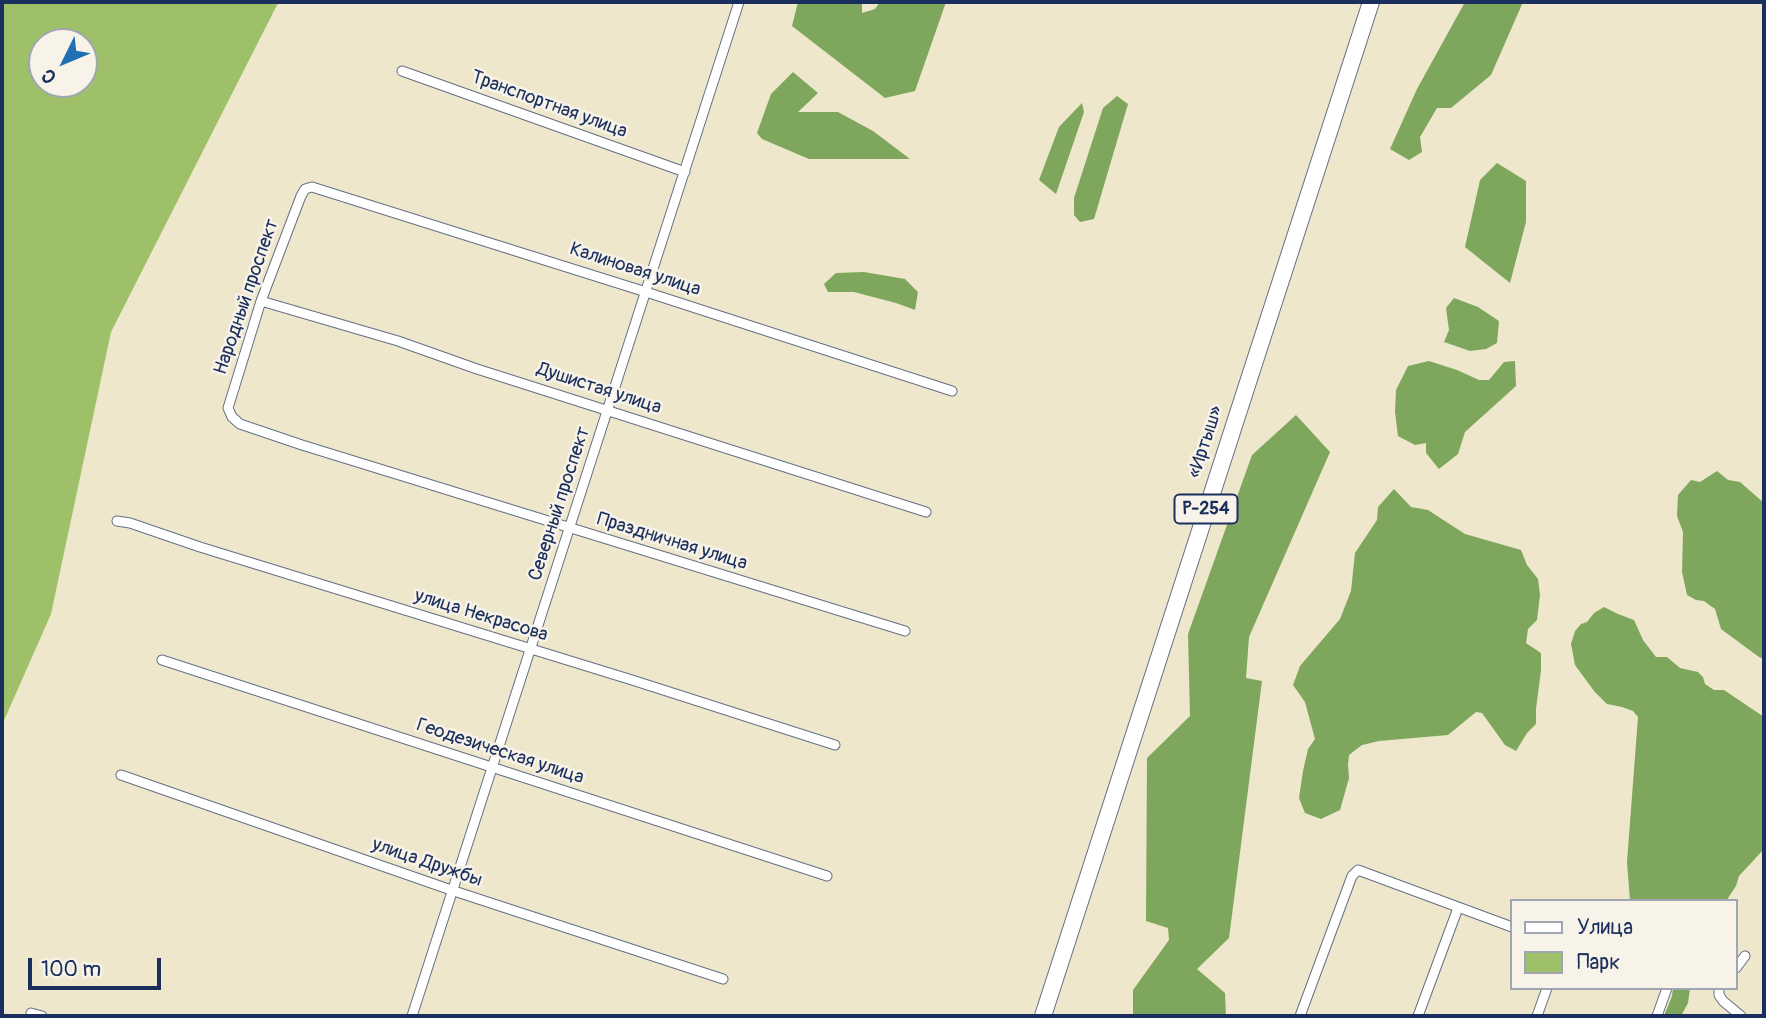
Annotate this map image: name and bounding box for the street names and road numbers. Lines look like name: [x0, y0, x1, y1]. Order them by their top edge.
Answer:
street label: Транспортная улица: [468, 66, 630, 144]
street label: Народный проспект: [210, 216, 284, 378]
street label: Калиновая улица: [567, 238, 703, 302]
street label: Душистая улица: [534, 358, 664, 420]
street label: «Иртыш»: [1184, 403, 1228, 481]
street label: Северный проспект: [524, 424, 596, 584]
road number: Р-254: [1174, 494, 1238, 524]
street label: Праздничная улица: [594, 508, 750, 576]
street label: улица Некрасова: [411, 585, 551, 647]
street label: Геодезическая улица: [413, 714, 587, 790]
street label: улица Дружбы: [369, 833, 485, 893]

